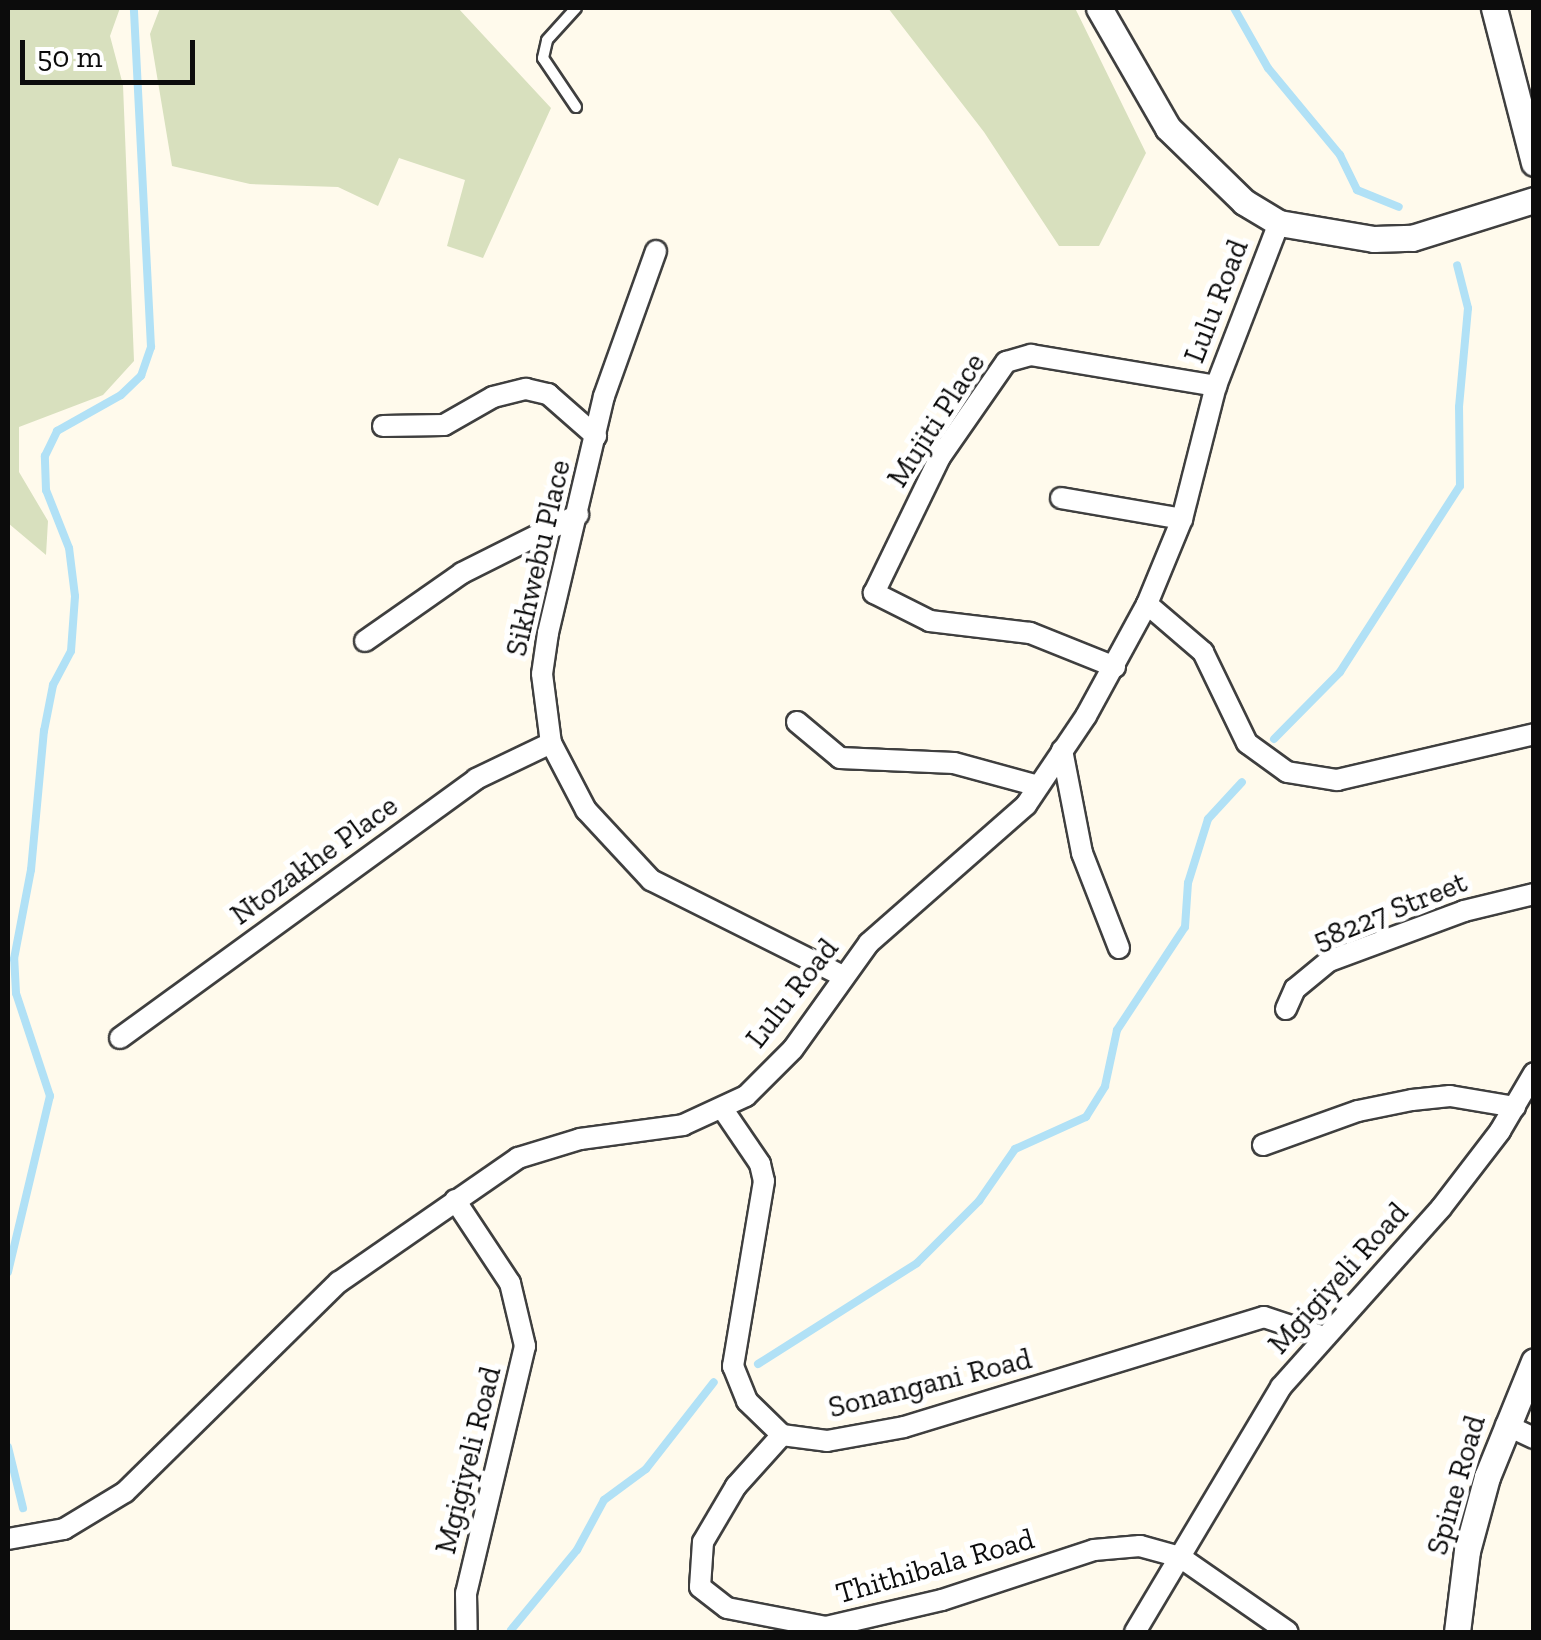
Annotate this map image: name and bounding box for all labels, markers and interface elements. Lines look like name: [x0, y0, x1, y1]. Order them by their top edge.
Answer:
scale bar: [25, 20, 200, 82]
text: 50 m: [37, 39, 102, 75]
street label: Lulu Road: [1176, 234, 1256, 368]
street label: Mujiti Place: [879, 346, 993, 494]
street label: Sikhwebu Place: [498, 456, 578, 660]
street label: Ntozakhe Place: [224, 787, 404, 933]
street label: 58227 Street: [1308, 864, 1472, 958]
street label: Lulu Road: [738, 931, 846, 1055]
street label: Mgigiyeli Road: [1260, 1195, 1416, 1361]
street label: Sonangani Road: [825, 1340, 1035, 1426]
street label: Mgigiyeli Road: [427, 1363, 509, 1557]
street label: Spine Road: [1419, 1411, 1493, 1559]
street label: Thithibala Road: [832, 1521, 1038, 1611]

